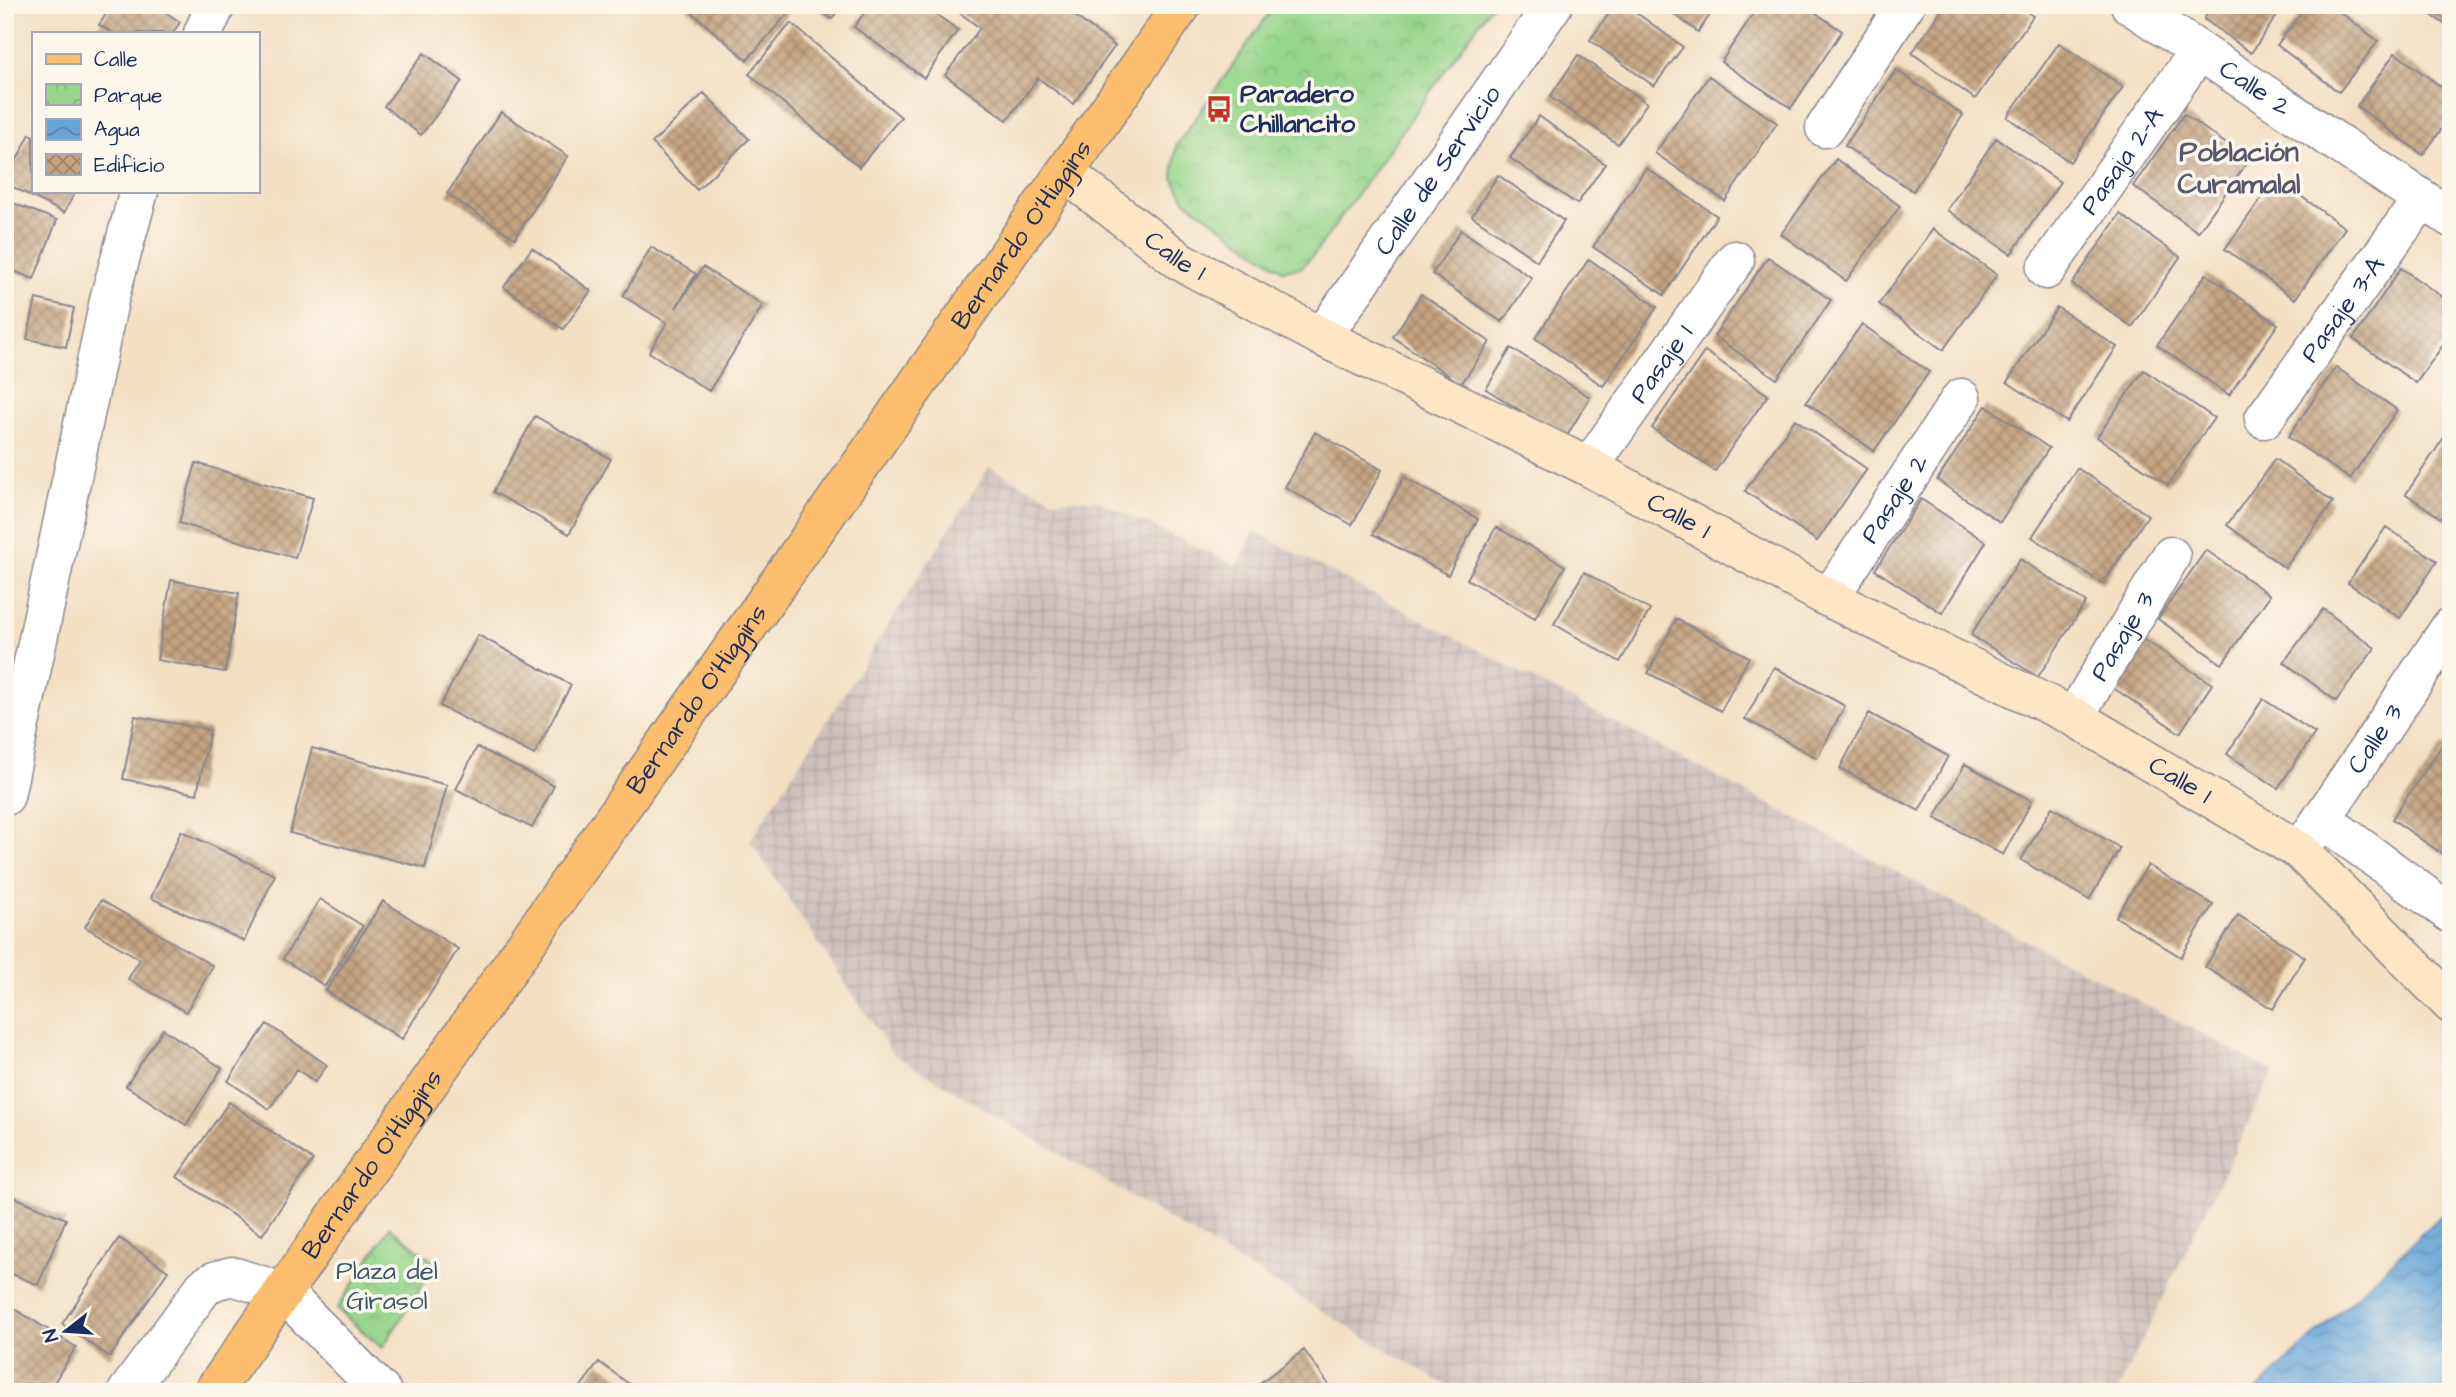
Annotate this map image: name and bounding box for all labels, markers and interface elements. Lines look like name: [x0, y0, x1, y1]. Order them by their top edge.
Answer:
legend: [32, 32, 259, 192]
text: Calle: [94, 45, 138, 74]
street label: Calle 2: [2212, 51, 2298, 125]
place label: Paradero Chillancito: [1240, 76, 1356, 142]
street label: Calle de Servicio: [1366, 78, 1510, 263]
text: Parque: [94, 81, 162, 110]
bus stop icon: Paradero Chillancito: [1204, 94, 1234, 124]
street label: Pasaja 2-A: [2072, 100, 2173, 222]
text: Agua: [94, 115, 140, 146]
street label: Bernardo O'Higgins: [943, 132, 1101, 337]
district label: Población Curamalal: [2178, 133, 2300, 204]
text: Edificio: [94, 151, 164, 180]
street label: Calle 1: [1137, 222, 1212, 290]
street label: Pasaje 3-A: [2292, 249, 2394, 370]
street label: Pasaje 1: [1621, 317, 1702, 411]
street label: Pasaje 2: [1852, 447, 1937, 550]
street label: Calle 1: [1640, 484, 1717, 548]
street label: Pasaje 3: [2082, 585, 2163, 688]
street label: Bernardo O'Higgins: [618, 597, 776, 801]
street label: Calle 3: [2339, 697, 2412, 781]
street label: Calle 1: [2142, 747, 2218, 813]
street label: Bernardo O'Higgins: [293, 1062, 451, 1266]
park label: Plaza del Girasol: [336, 1253, 438, 1319]
north arrow: [32, 1296, 102, 1366]
text: N: [37, 1326, 66, 1345]

